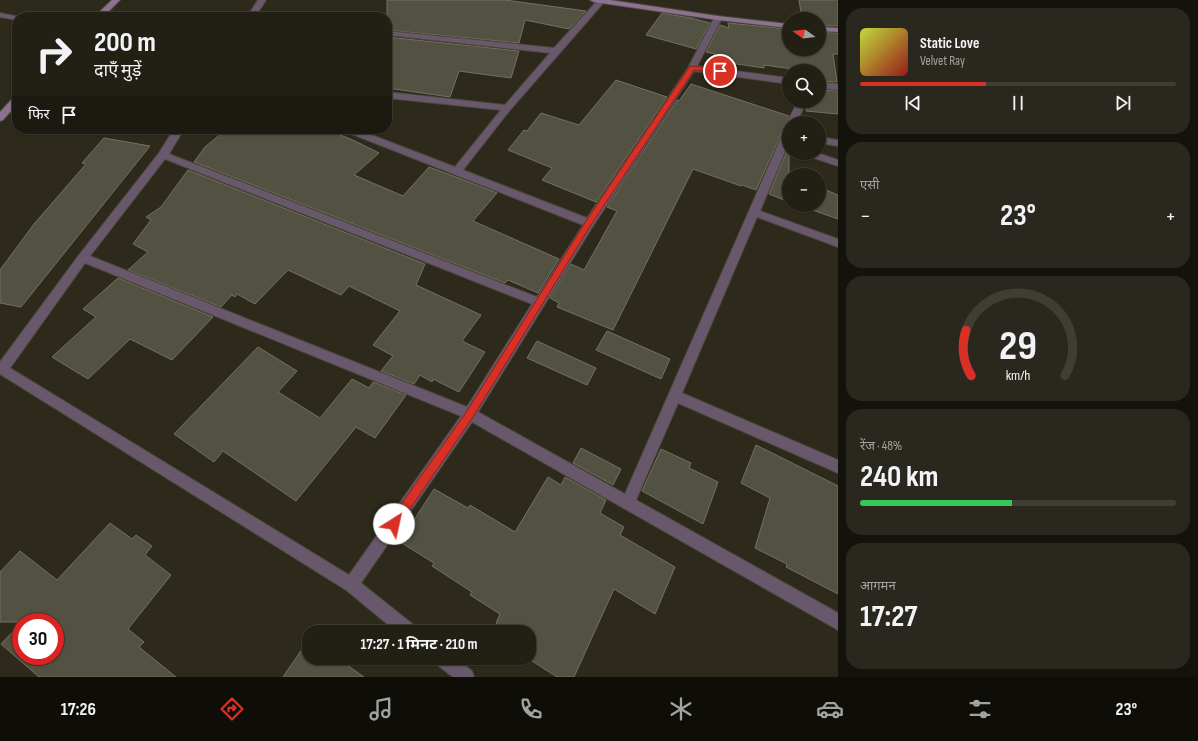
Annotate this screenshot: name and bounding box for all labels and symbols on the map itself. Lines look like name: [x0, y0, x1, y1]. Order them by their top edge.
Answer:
north arrow: [782, 12, 826, 56]
pin: [703, 54, 737, 88]
position arrow: [373, 503, 415, 545]
speed limit sign: 30: [12, 613, 64, 665]

